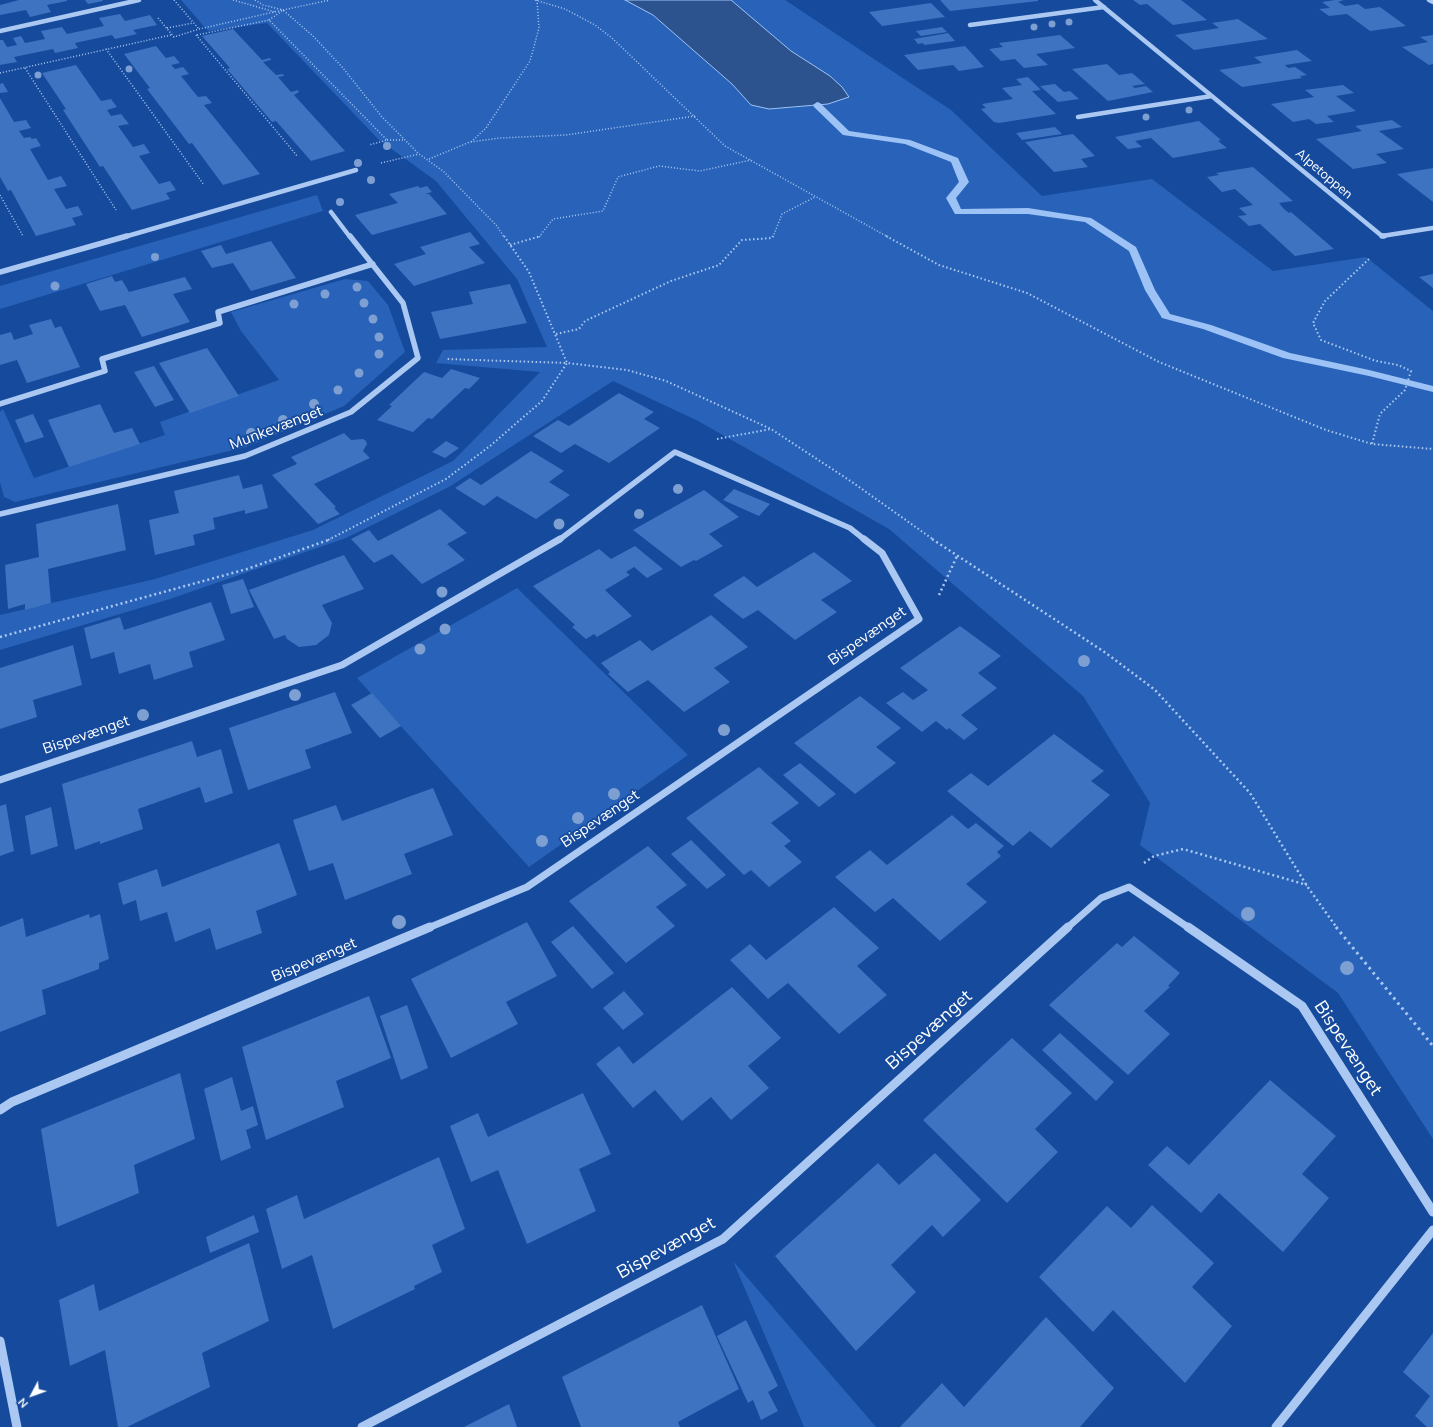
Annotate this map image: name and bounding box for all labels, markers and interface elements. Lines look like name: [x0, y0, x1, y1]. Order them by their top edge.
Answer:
street label: Alpetoppen: [1292, 146, 1356, 202]
street label: Munkevænget: [227, 402, 325, 454]
street label: Bispevænget: [825, 603, 909, 669]
street label: Bispevænget: [40, 712, 132, 758]
street label: Bispevænget: [557, 786, 643, 852]
street label: Bispevænget: [269, 934, 359, 986]
street label: Bispevænget: [881, 986, 977, 1074]
street label: Bispevænget: [1309, 997, 1387, 1099]
street label: Bispevænget: [613, 1212, 719, 1284]
north arrow: [12, 1375, 52, 1415]
text: N: [15, 1395, 31, 1411]

